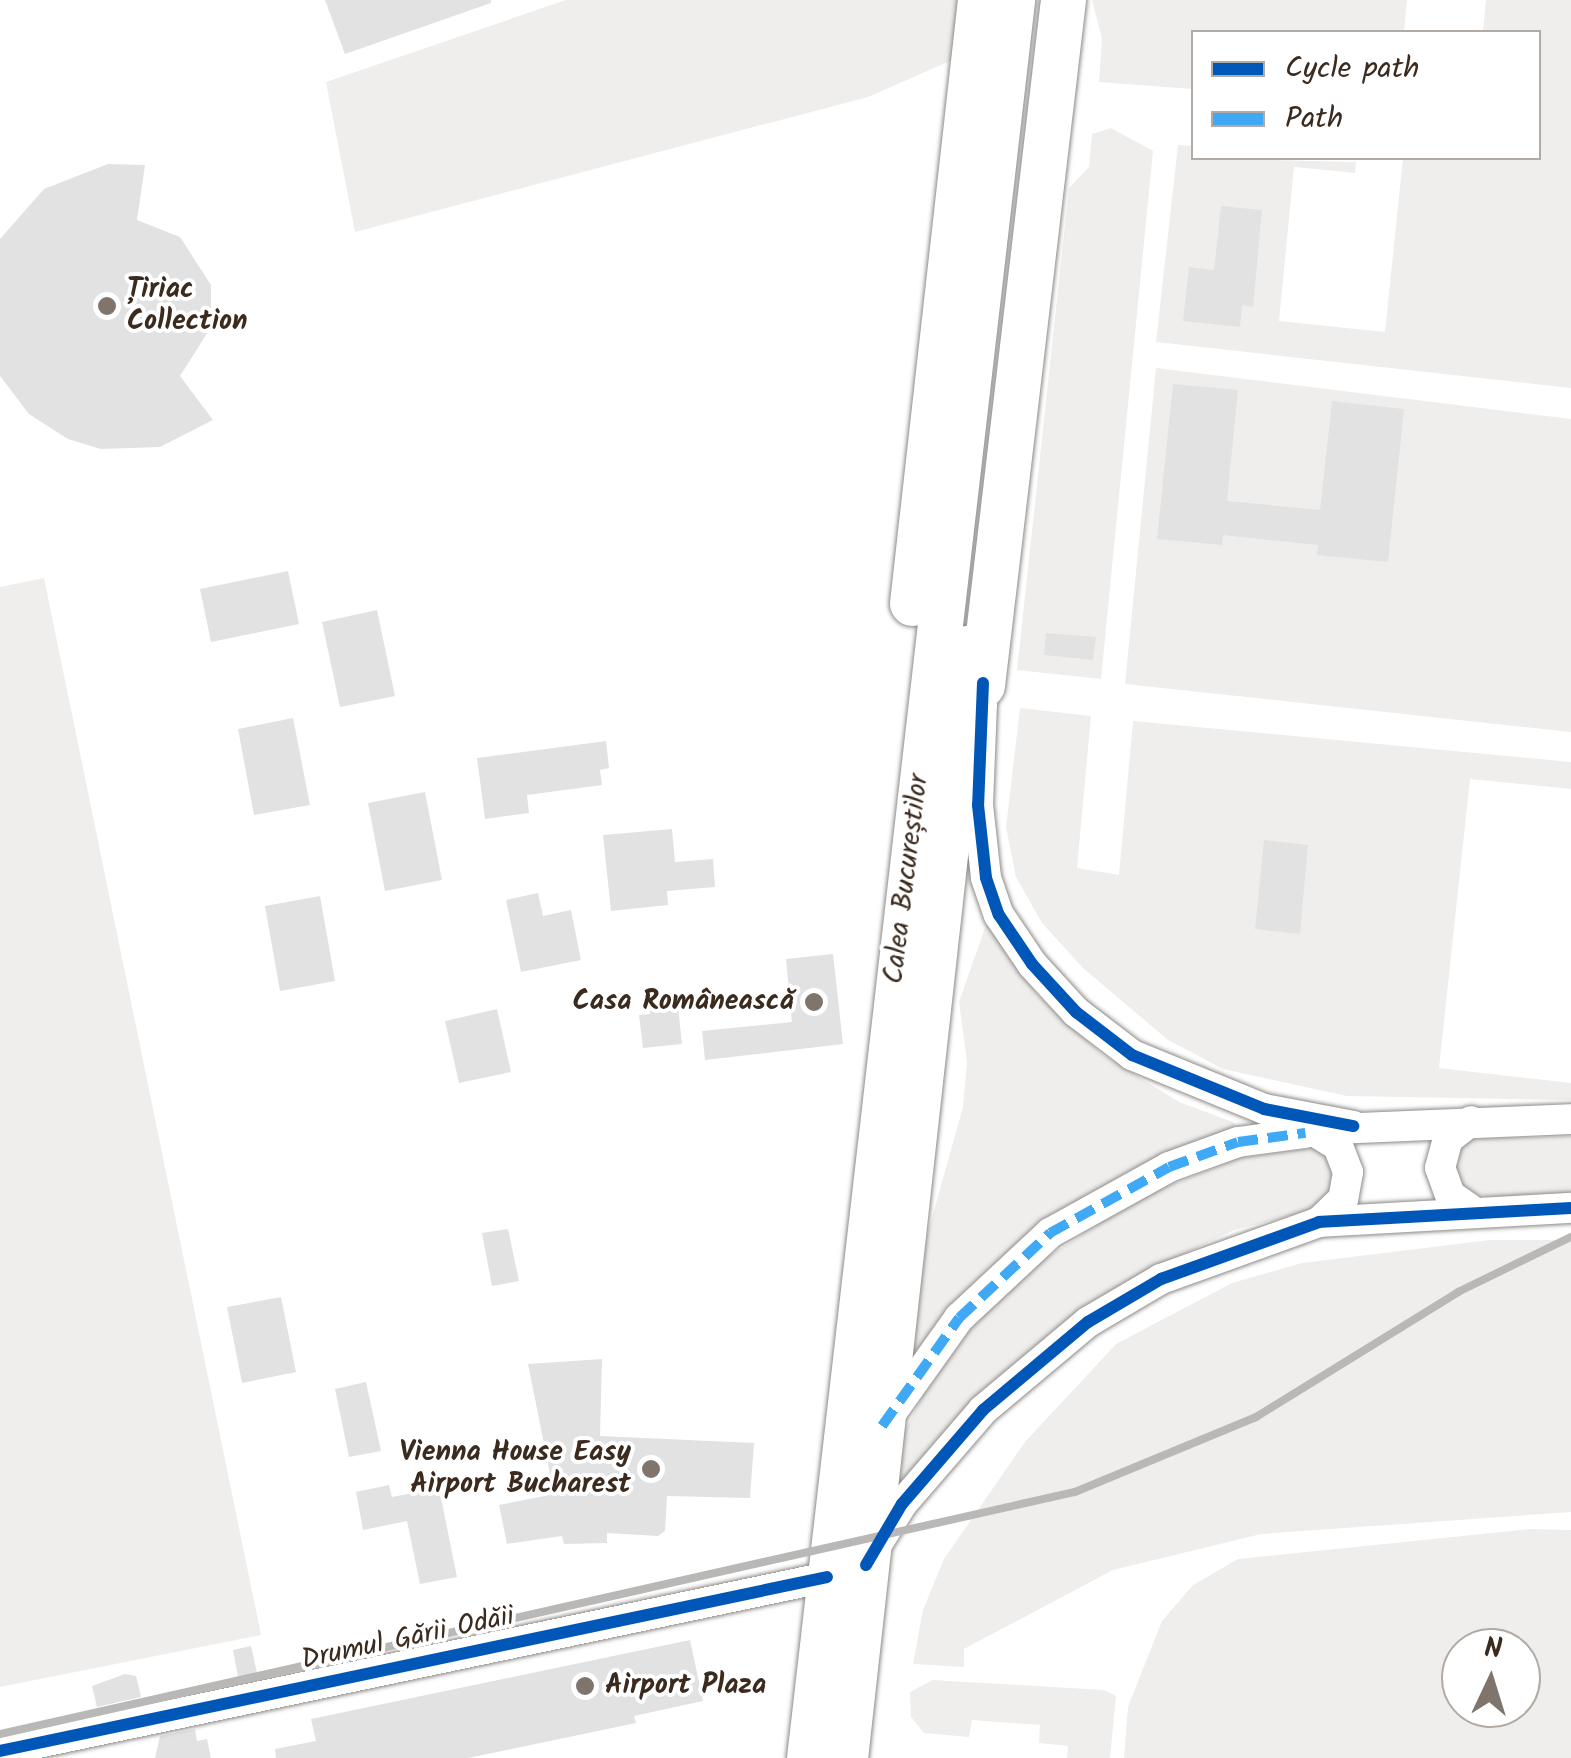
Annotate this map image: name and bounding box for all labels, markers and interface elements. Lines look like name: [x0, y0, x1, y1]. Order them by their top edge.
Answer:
legend: [1191, 30, 1541, 160]
text: Cycle path: [1285, 45, 1419, 93]
text: Path: [1285, 95, 1343, 143]
place label: Țiriac Collection: [127, 273, 247, 339]
marker: Țiriac Collection: [96, 295, 118, 317]
street label: Calea Bucureștilor: [877, 772, 937, 986]
place label: Casa Românească: [573, 985, 794, 1019]
marker: Casa Românească: [803, 991, 825, 1013]
place label: Vienna House Easy Airport Bucharest: [400, 1436, 631, 1502]
marker: Vienna House Easy Airport Bucharest: [640, 1458, 662, 1480]
street label: Drumul Gării Odăii: [299, 1600, 517, 1678]
text: N: [1483, 1627, 1503, 1673]
north arrow: [1441, 1628, 1541, 1728]
place label: Airport Plaza: [605, 1669, 766, 1703]
marker: Airport Plaza: [574, 1675, 596, 1697]

